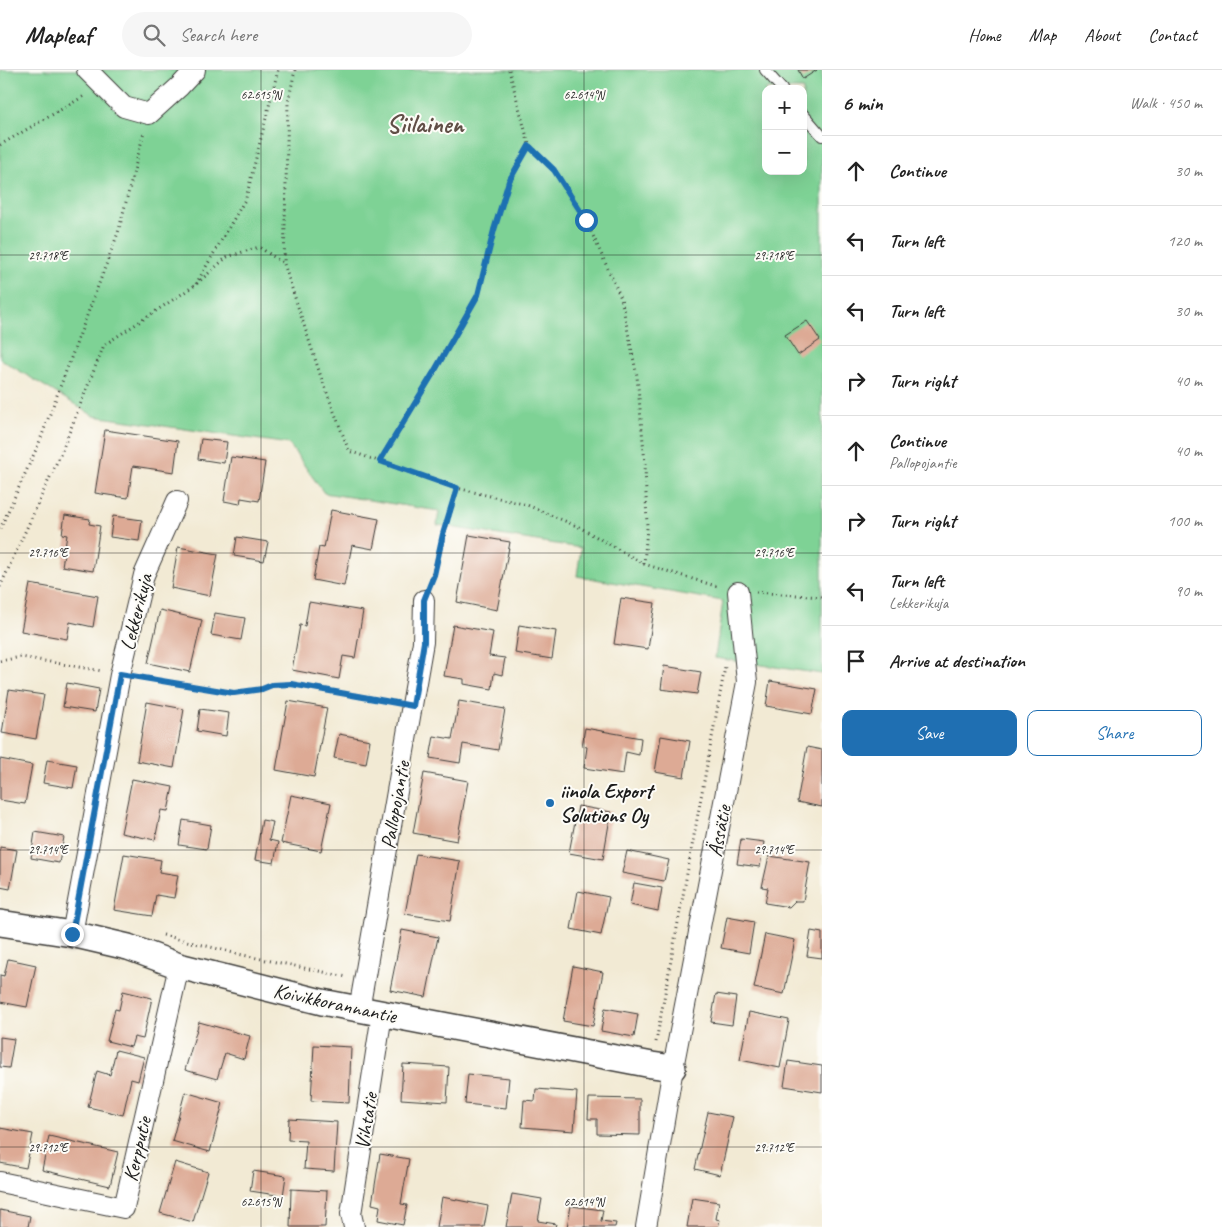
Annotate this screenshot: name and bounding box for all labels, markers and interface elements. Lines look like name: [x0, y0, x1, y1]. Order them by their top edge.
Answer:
search box: [122, 12, 472, 57]
text: Mapleaf: [25, 20, 92, 50]
icon: search: [140, 21, 168, 49]
text: Search here: [180, 23, 257, 47]
text: Home: [968, 24, 1001, 46]
text: Map: [1029, 24, 1056, 46]
text: About: [1084, 24, 1120, 46]
text: Contact: [1148, 24, 1197, 46]
map controls: [762, 85, 807, 175]
button: +: [762, 85, 807, 130]
text: 62.615°N: [241, 87, 283, 103]
text: 62.614°N: [564, 87, 606, 103]
text: 6 min: [842, 90, 883, 116]
text: Walk · 450 m: [1130, 93, 1202, 113]
district label: Siilainen: [387, 107, 465, 140]
button: −: [762, 130, 807, 175]
icon: ahead: [842, 157, 870, 185]
text: Continue: [889, 159, 946, 183]
text: 30 m: [1175, 161, 1202, 181]
route start: [575, 209, 598, 232]
icon: left: [842, 227, 870, 255]
text: Turn left: [889, 229, 944, 253]
text: 120 m: [1168, 231, 1202, 251]
text: 29.718°E: [28, 248, 69, 264]
text: 29.718°E: [754, 248, 795, 264]
icon: left: [842, 297, 870, 325]
text: Turn left: [889, 299, 944, 323]
text: 30 m: [1175, 301, 1202, 321]
icon: right: [842, 367, 870, 395]
text: Turn right: [889, 369, 956, 393]
text: 40 m: [1175, 371, 1202, 391]
text: Continue: [889, 429, 946, 453]
icon: ahead: [842, 437, 870, 465]
text: 40 m: [1175, 441, 1202, 461]
text: Pallopojantie: [889, 453, 956, 473]
icon: right: [842, 507, 870, 535]
text: Turn right: [889, 509, 956, 533]
text: 100 m: [1168, 511, 1202, 531]
text: 29.716°E: [28, 545, 69, 561]
text: 29.716°E: [754, 545, 795, 561]
text: Turn left: [889, 569, 944, 593]
street label: Lekkerikuja: [114, 570, 158, 653]
icon: left: [842, 577, 870, 605]
text: 90 m: [1175, 581, 1202, 601]
text: Lekkerikuja: [889, 593, 948, 613]
icon: arrive: [842, 647, 870, 675]
text: Arrive at destination: [889, 649, 1025, 673]
button: Save: [842, 710, 1017, 756]
button: Share: [1027, 710, 1202, 756]
street label: Pallopojantie: [375, 758, 416, 851]
place label: iinola Export Solutions Oy: [560, 778, 655, 829]
marker: iinola Export Solutions Oy: [544, 797, 556, 809]
street label: Ässätie: [701, 802, 737, 859]
text: 29.714°E: [28, 842, 69, 858]
text: 29.714°E: [754, 842, 795, 858]
route end: [61, 923, 84, 946]
street label: Koivikkorannantie: [271, 977, 400, 1029]
street label: Vihtatie: [349, 1089, 384, 1151]
street label: Kerpputie: [117, 1112, 158, 1184]
text: 29.712°E: [28, 1140, 69, 1156]
text: 29.712°E: [754, 1140, 795, 1156]
text: 62.615°N: [241, 1194, 283, 1210]
text: 62.614°N: [564, 1194, 606, 1210]

